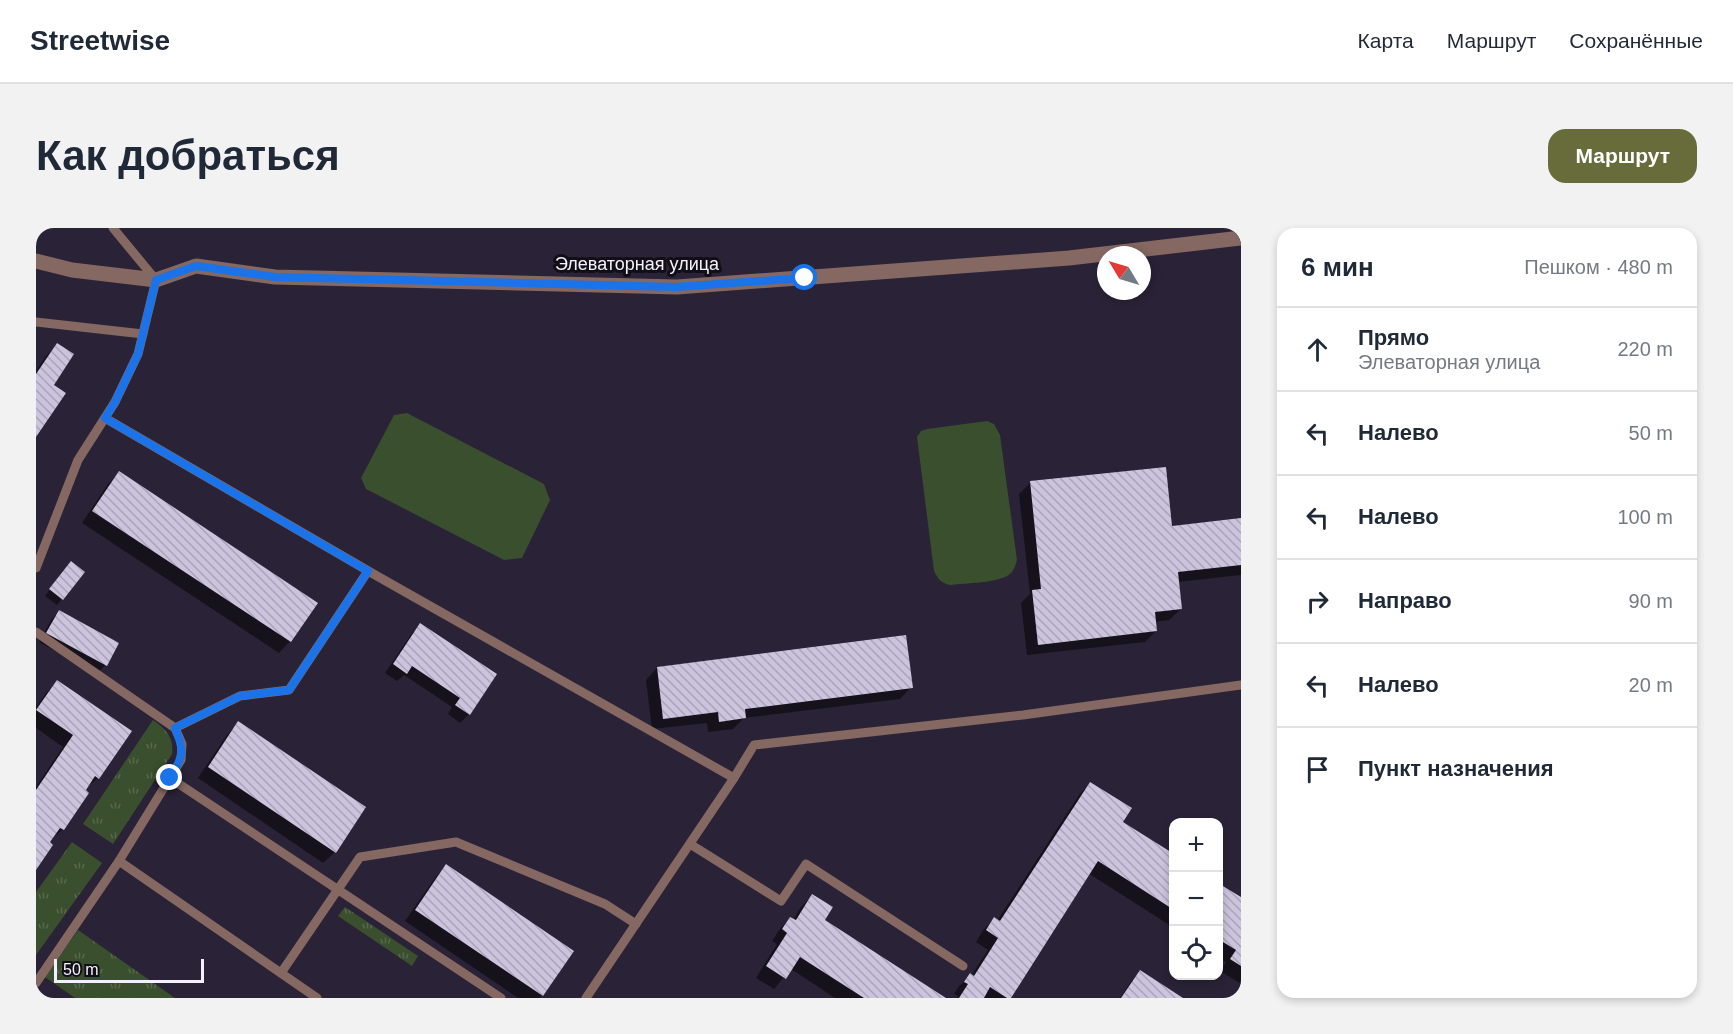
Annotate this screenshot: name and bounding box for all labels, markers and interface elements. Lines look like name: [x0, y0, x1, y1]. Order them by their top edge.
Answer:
text: Streetwise: [30, 25, 170, 56]
text: Карта: [1358, 29, 1414, 52]
text: Маршрут: [1447, 29, 1536, 52]
text: Сохранённые: [1569, 29, 1703, 52]
button: Маршрут: [1548, 129, 1697, 183]
text: Как добраться: [36, 132, 340, 179]
north arrow: [1097, 246, 1151, 300]
text: 6 мин: [1301, 252, 1374, 282]
street label: Элеваторная улица: [555, 254, 720, 274]
text: Пешком · 480 m: [1524, 256, 1673, 278]
route start: [791, 264, 817, 290]
text: Прямо: [1358, 325, 1429, 350]
icon: ahead: [1301, 333, 1334, 366]
text: 220 m: [1617, 338, 1673, 360]
text: Элеваторная улица: [1358, 351, 1540, 373]
icon: left: [1301, 417, 1334, 450]
text: Налево: [1358, 420, 1439, 445]
text: 50 m: [1629, 422, 1673, 444]
icon: left: [1301, 501, 1334, 534]
text: Налево: [1358, 504, 1439, 529]
text: 100 m: [1617, 506, 1673, 528]
icon: right: [1301, 585, 1334, 618]
text: Направо: [1358, 588, 1452, 613]
text: 90 m: [1629, 590, 1673, 612]
icon: left: [1301, 669, 1334, 702]
text: Налево: [1358, 672, 1439, 697]
text: 20 m: [1629, 674, 1673, 696]
icon: arrive: [1301, 753, 1334, 786]
text: Пункт назначения: [1358, 756, 1554, 781]
route end: [156, 764, 182, 790]
map controls: [1169, 818, 1223, 980]
button: +: [1169, 818, 1223, 872]
button: −: [1169, 872, 1223, 926]
button: locate: [1169, 926, 1223, 980]
scale bar: [54, 956, 204, 984]
text: 50 m: [63, 961, 99, 978]

